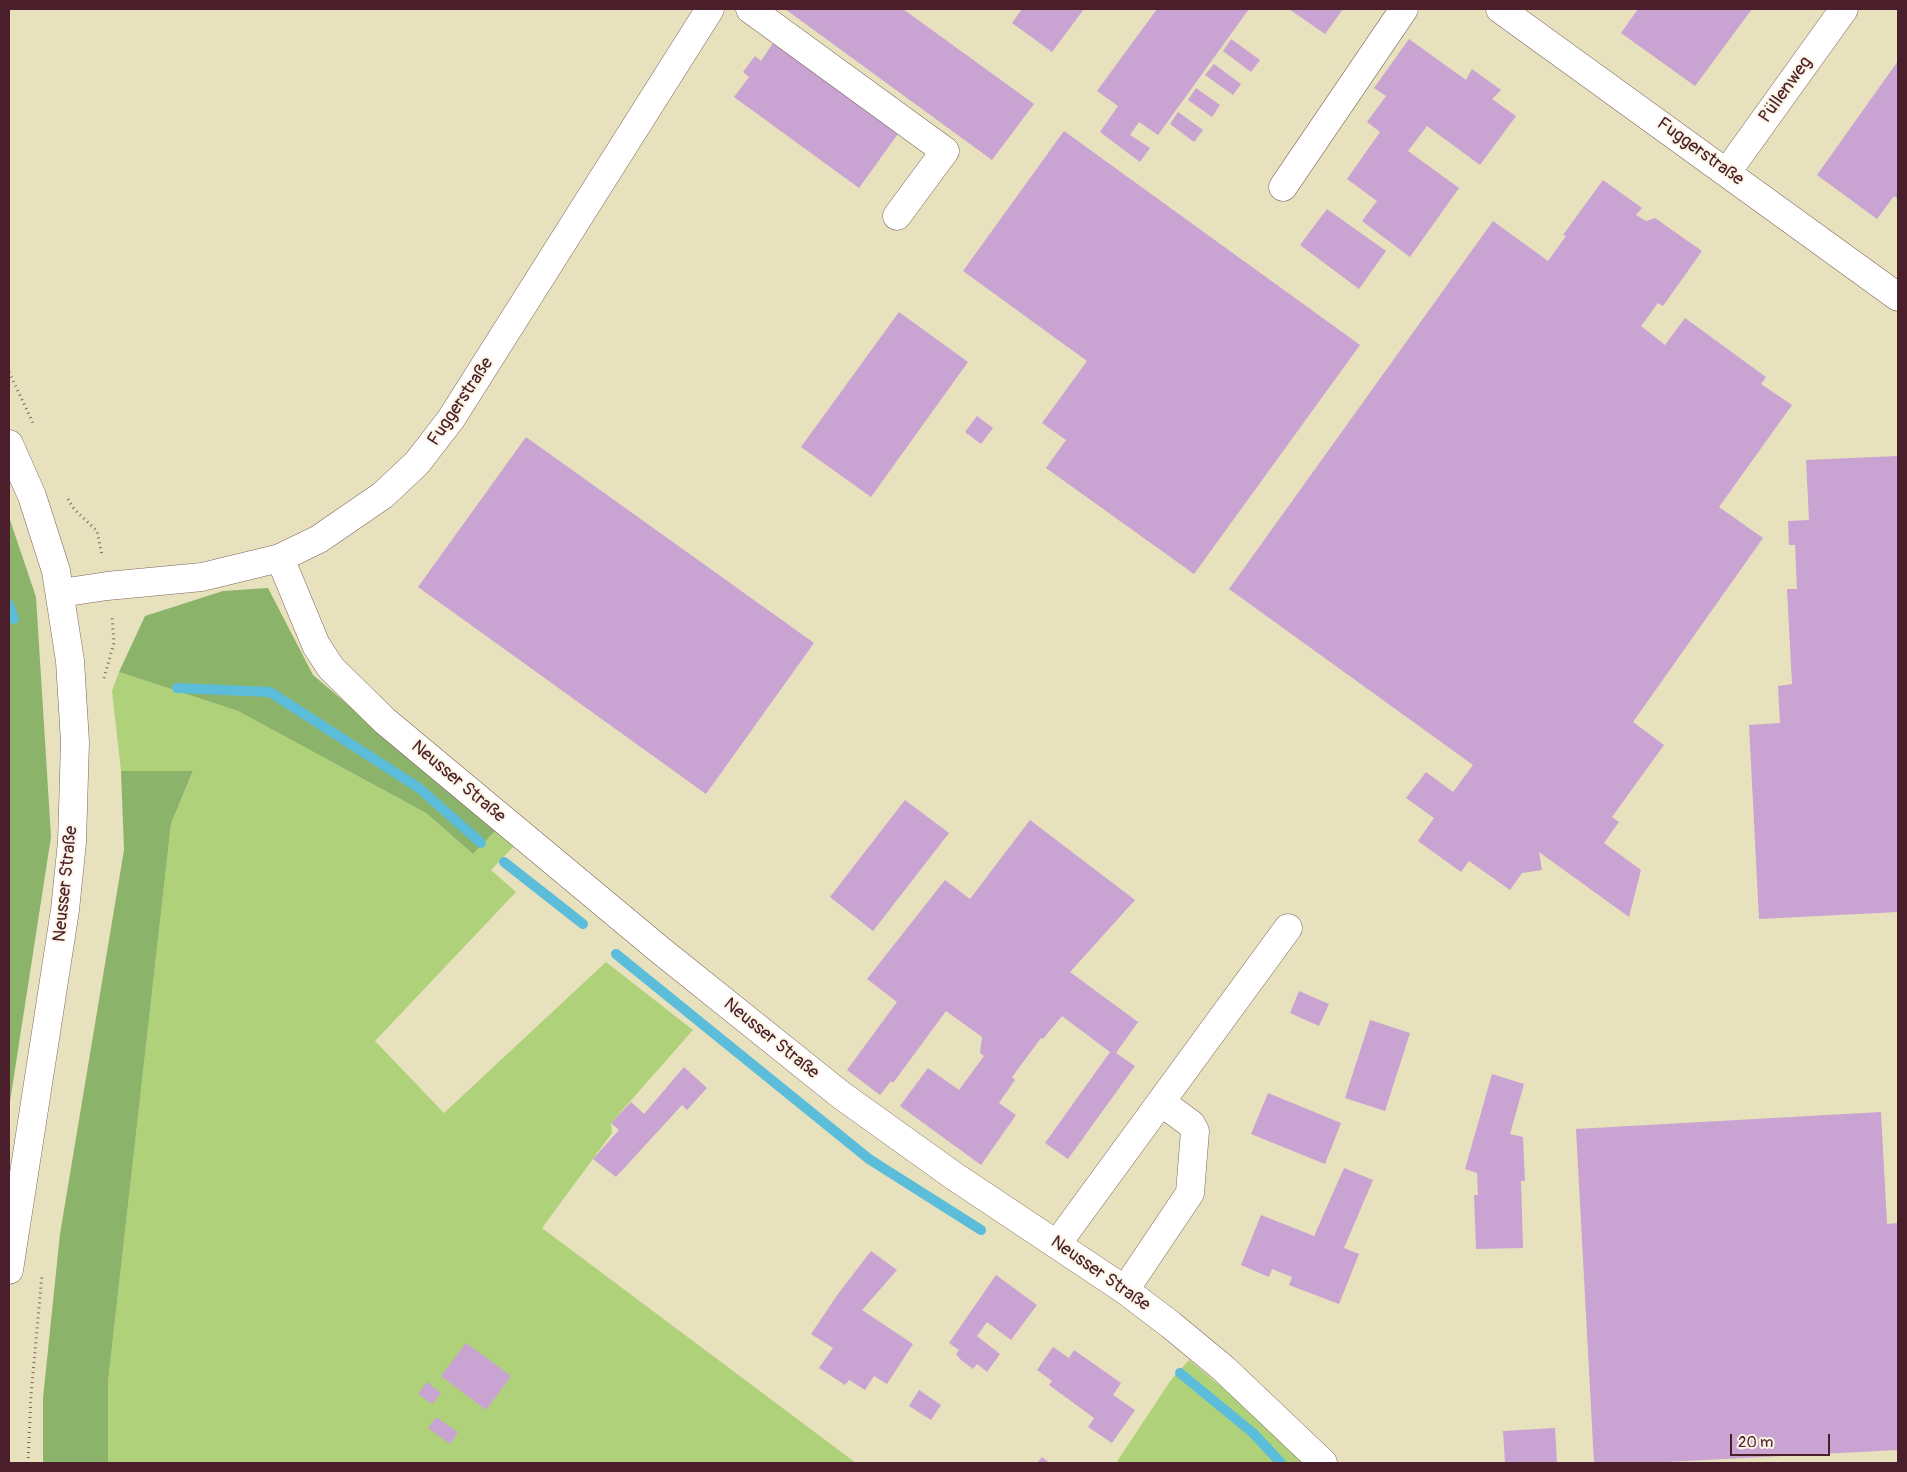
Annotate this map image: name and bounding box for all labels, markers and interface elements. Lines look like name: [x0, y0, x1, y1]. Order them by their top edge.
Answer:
street label: Püllenweg: [1755, 53, 1817, 127]
street label: Fuggerstraße: [1652, 113, 1748, 191]
street label: Fuggerstraße: [424, 354, 498, 450]
street label: Neusser Straße: [406, 736, 510, 828]
street label: Neusser Straße: [49, 825, 83, 943]
street label: Neusser Straße: [719, 994, 823, 1084]
street label: Neusser Straße: [1046, 1232, 1154, 1316]
scale bar: [1732, 1424, 1832, 1456]
text: 20 m: [1738, 1433, 1773, 1452]

